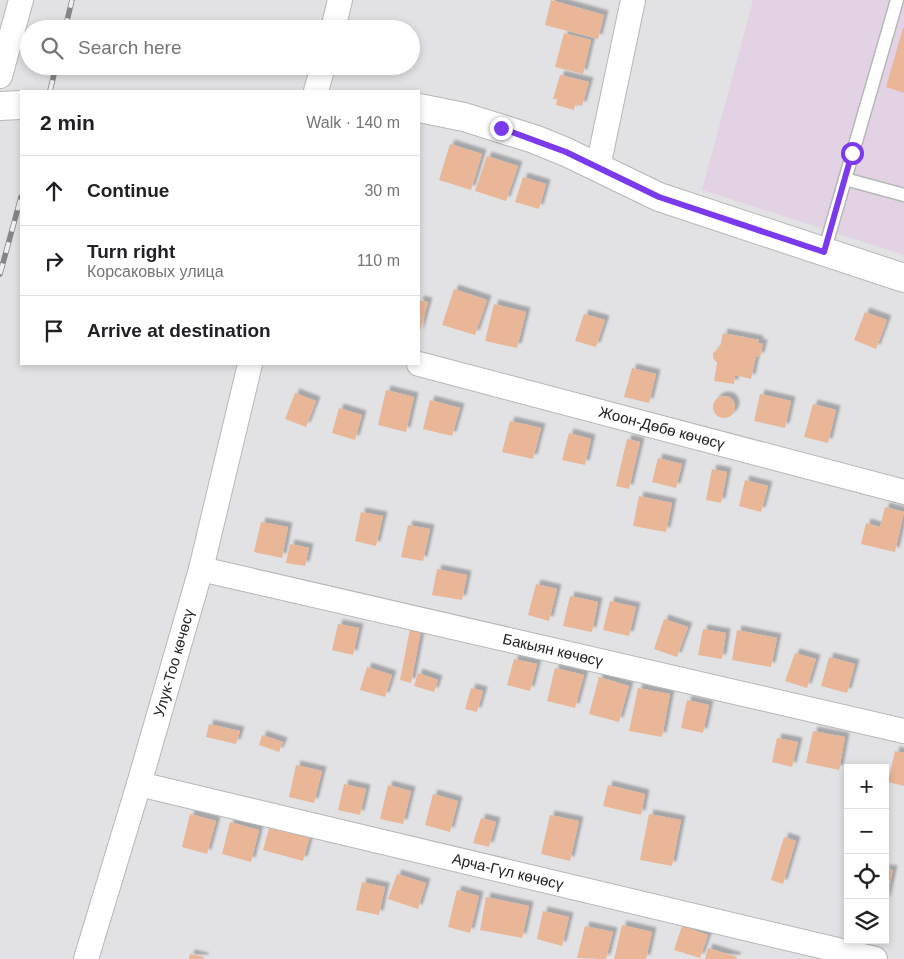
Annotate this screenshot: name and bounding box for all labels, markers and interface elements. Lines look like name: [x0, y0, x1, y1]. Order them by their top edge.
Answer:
search box: [20, 20, 420, 75]
icon: search: [38, 34, 66, 62]
text: Search here: [78, 37, 182, 58]
text: 2 min: [40, 111, 95, 134]
text: Walk · 140 m: [306, 114, 400, 131]
route end: [490, 117, 513, 140]
route start: [841, 142, 864, 165]
icon: ahead: [40, 177, 68, 205]
text: Continue: [87, 180, 169, 201]
text: 30 m: [364, 182, 400, 199]
text: Turn right: [87, 241, 175, 262]
icon: right: [40, 247, 68, 275]
text: 110 m: [357, 252, 400, 269]
text: Корсаковых улица: [87, 263, 224, 280]
icon: arrive: [40, 317, 68, 345]
text: Arrive at destination: [87, 320, 271, 341]
street label: Жоон-Дөбө көчөсү: [597, 403, 727, 452]
street label: Улук-Тоо көчөсү: [150, 606, 197, 718]
street label: Бакыян көчөсү: [501, 630, 605, 669]
map controls: [844, 764, 889, 944]
button: +: [844, 764, 889, 809]
button: −: [844, 809, 889, 854]
street label: Арча-Гүл көчөсү: [450, 850, 566, 893]
button: locate: [844, 854, 889, 899]
button: layers: [844, 899, 889, 944]

